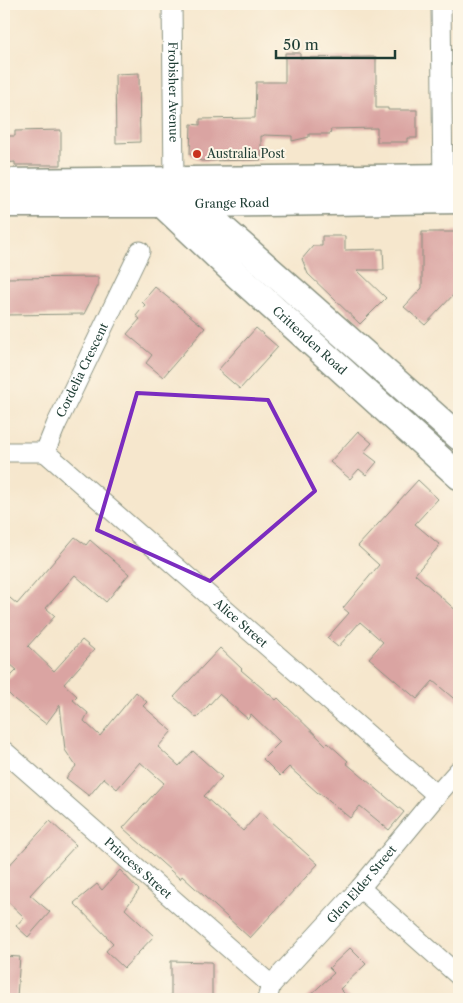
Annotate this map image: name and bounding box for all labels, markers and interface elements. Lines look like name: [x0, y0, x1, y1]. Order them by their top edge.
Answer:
scale bar: [276, 28, 394, 60]
text: 50 m: [283, 35, 319, 54]
street label: Frobisher Avenue: [165, 42, 182, 143]
place label: Australia Post: [206, 146, 286, 161]
marker: Australia Post: [191, 148, 203, 160]
street label: Grange Road: [195, 195, 270, 211]
street label: Crittenden Road: [269, 303, 351, 378]
street label: Cordelia Crescent: [53, 320, 112, 420]
street label: Alice Street: [210, 595, 272, 651]
street label: Princess Street: [101, 834, 176, 902]
street label: Glen Elder Street: [323, 841, 400, 926]

